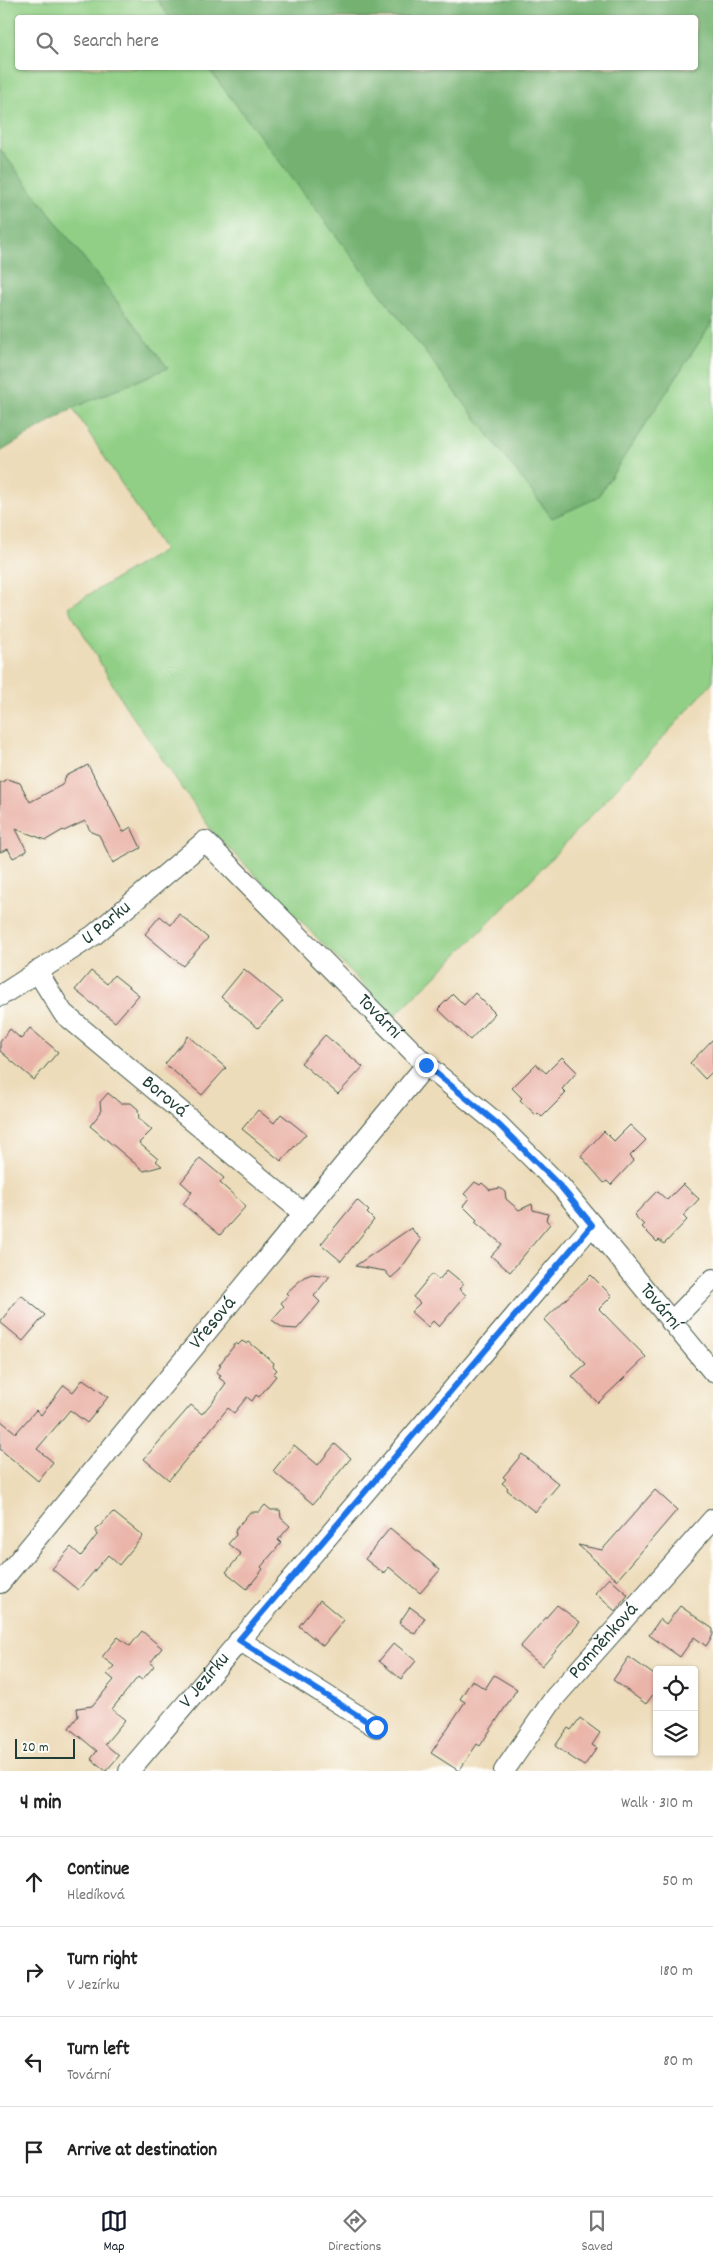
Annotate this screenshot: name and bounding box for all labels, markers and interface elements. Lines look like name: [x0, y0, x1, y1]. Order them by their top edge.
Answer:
search box: [15, 15, 698, 70]
icon: search: [33, 29, 61, 57]
text: Search here: [73, 29, 159, 56]
street label: U Parku: [77, 895, 138, 953]
street label: Tovární: [350, 988, 409, 1047]
route end: [415, 1054, 438, 1077]
street label: Borová: [135, 1070, 193, 1125]
street label: Tovární: [632, 1278, 689, 1338]
street label: Vřesová: [183, 1291, 244, 1356]
street label: Pomněnková: [562, 1597, 646, 1686]
street label: V Jezírku: [173, 1647, 237, 1715]
map controls: [653, 1666, 698, 1756]
button: locate: [653, 1666, 698, 1711]
button: layers: [653, 1711, 698, 1756]
route start: [365, 1716, 388, 1739]
scale bar: [15, 1736, 75, 1759]
text: 20 m: [22, 1738, 49, 1758]
text: 4 min: [20, 1789, 62, 1819]
text: Walk · 310 m: [621, 1792, 693, 1815]
text: Continue: [67, 1857, 129, 1884]
icon: ahead: [20, 1868, 48, 1896]
text: 50 m: [662, 1870, 693, 1893]
text: Hledíková: [67, 1884, 125, 1907]
text: Turn right: [67, 1947, 138, 1974]
icon: right: [20, 1958, 48, 1986]
text: 180 m: [660, 1960, 693, 1983]
text: V Jezírku: [67, 1974, 120, 1997]
text: Turn left: [67, 2037, 130, 2064]
icon: left: [20, 2048, 48, 2076]
text: 80 m: [663, 2050, 693, 2073]
text: Tovární: [67, 2064, 110, 2087]
icon: arrive: [20, 2138, 48, 2166]
text: Arrive at destination: [67, 2138, 217, 2165]
tab: Map: [100, 2207, 128, 2257]
tab: Directions: [328, 2207, 381, 2257]
tab: Saved: [582, 2207, 613, 2257]

